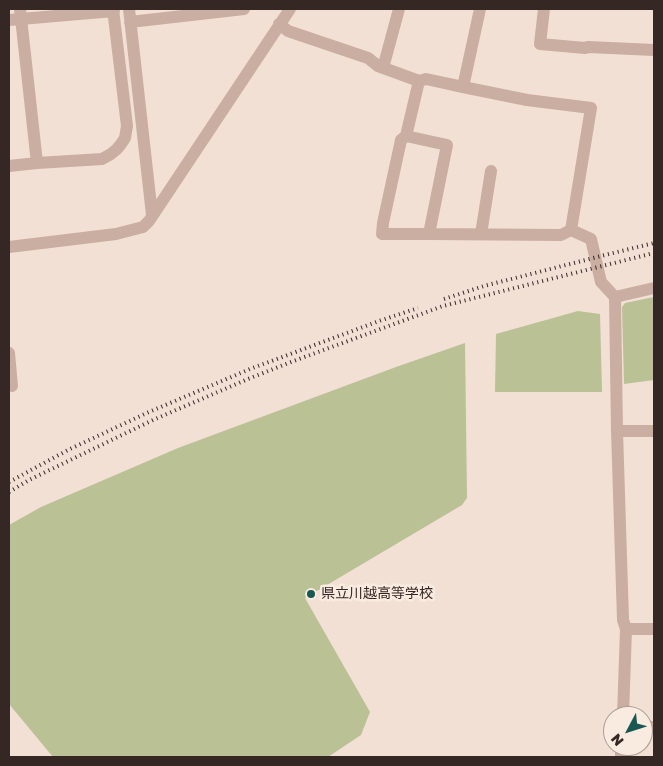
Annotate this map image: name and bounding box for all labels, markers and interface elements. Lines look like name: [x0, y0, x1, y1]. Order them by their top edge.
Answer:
place label: 県立川越高等学校: [321, 586, 433, 602]
marker: 県立川越高等学校: [305, 588, 317, 600]
north arrow: [603, 706, 653, 756]
text: N: [607, 731, 627, 750]

